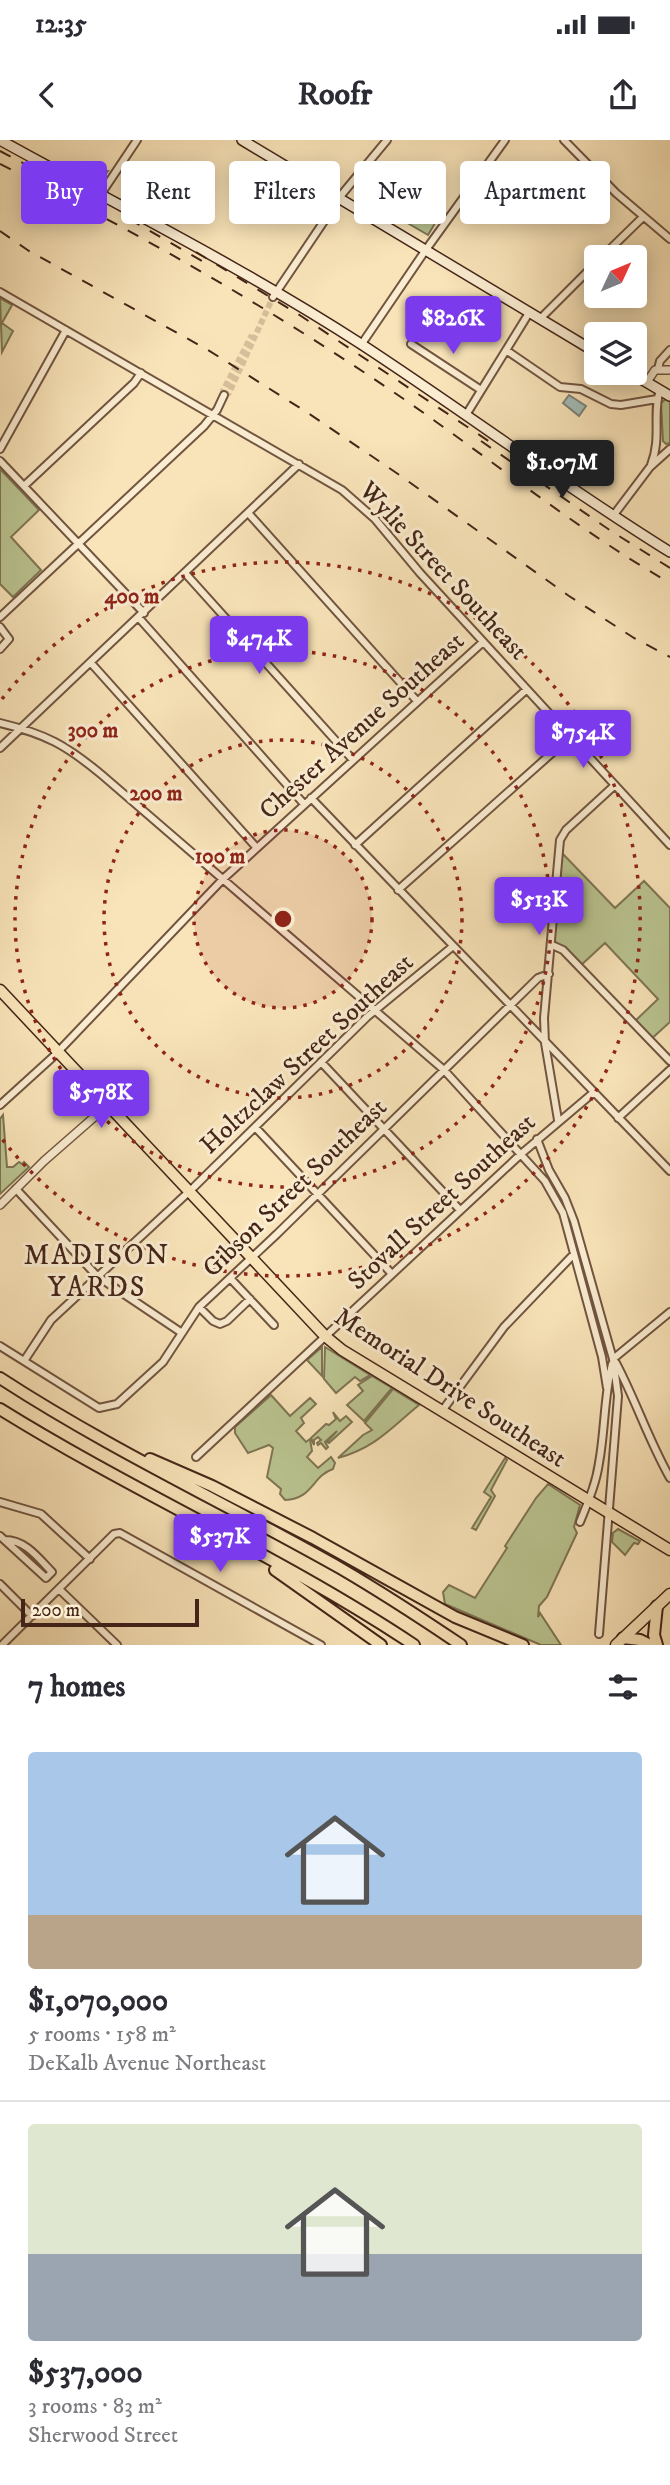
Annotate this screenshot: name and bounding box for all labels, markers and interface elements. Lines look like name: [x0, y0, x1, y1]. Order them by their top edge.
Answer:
text: 12:35: [35, 8, 87, 41]
text: Roofr: [298, 75, 372, 115]
icon: back: [28, 76, 66, 114]
icon: share: [604, 76, 642, 114]
chip: Buy: [21, 161, 107, 224]
chip: Rent: [121, 161, 215, 224]
chip: Filters: [229, 161, 340, 224]
chip: New: [354, 161, 446, 224]
chip: Apartment: [460, 161, 610, 224]
north arrow: [584, 245, 648, 308]
map controls: [584, 245, 647, 385]
pin: $826K: [404, 296, 502, 356]
text: $826K: [421, 304, 485, 333]
button: layers: [584, 322, 647, 385]
pin: $1.07M: [505, 440, 619, 500]
text: $1.07M: [526, 448, 598, 477]
street label: Wylie Street Southeast: [351, 474, 534, 667]
text: 400 m: [105, 584, 160, 610]
pin: $474K: [210, 616, 308, 676]
text: $474K: [226, 624, 292, 653]
street label: Chester Avenue Southeast: [253, 625, 471, 827]
pin: $754K: [534, 710, 632, 770]
text: 300 m: [68, 718, 119, 744]
text: $754K: [551, 718, 615, 747]
text: 200 m: [129, 781, 183, 807]
text: 100 m: [195, 844, 245, 870]
pin: $513K: [490, 878, 588, 937]
text: $513K: [510, 885, 568, 914]
centre of rings: [271, 907, 295, 931]
street label: Holtzclaw Street Southeast: [193, 946, 421, 1162]
pin: $578K: [52, 1070, 150, 1130]
text: $578K: [69, 1078, 133, 1107]
street label: Gibson Street Southeast: [196, 1091, 394, 1285]
street label: Stovall Street Southeast: [341, 1106, 543, 1298]
district label: MADISON YARDS: [24, 1238, 170, 1305]
street label: Memorial Drive Southeast: [328, 1301, 572, 1475]
pin: $537K: [171, 1514, 269, 1574]
text: $537K: [190, 1522, 250, 1551]
scale bar: [21, 1596, 200, 1628]
text: 200 m: [32, 1599, 80, 1622]
icon: filters: [604, 1668, 642, 1706]
text: 7 homes: [28, 1669, 125, 1706]
icon: home: [272, 1797, 398, 1923]
text: $1,070,000: [28, 1983, 168, 2020]
text: 5 rooms · 158 m²: [28, 2020, 176, 2049]
text: DeKalb Avenue Northeast: [28, 2049, 266, 2078]
icon: home: [272, 2169, 398, 2295]
text: $537,000: [28, 2355, 143, 2392]
text: 3 rooms · 83 m²: [28, 2392, 162, 2421]
text: Sherwood Street: [28, 2421, 178, 2450]

